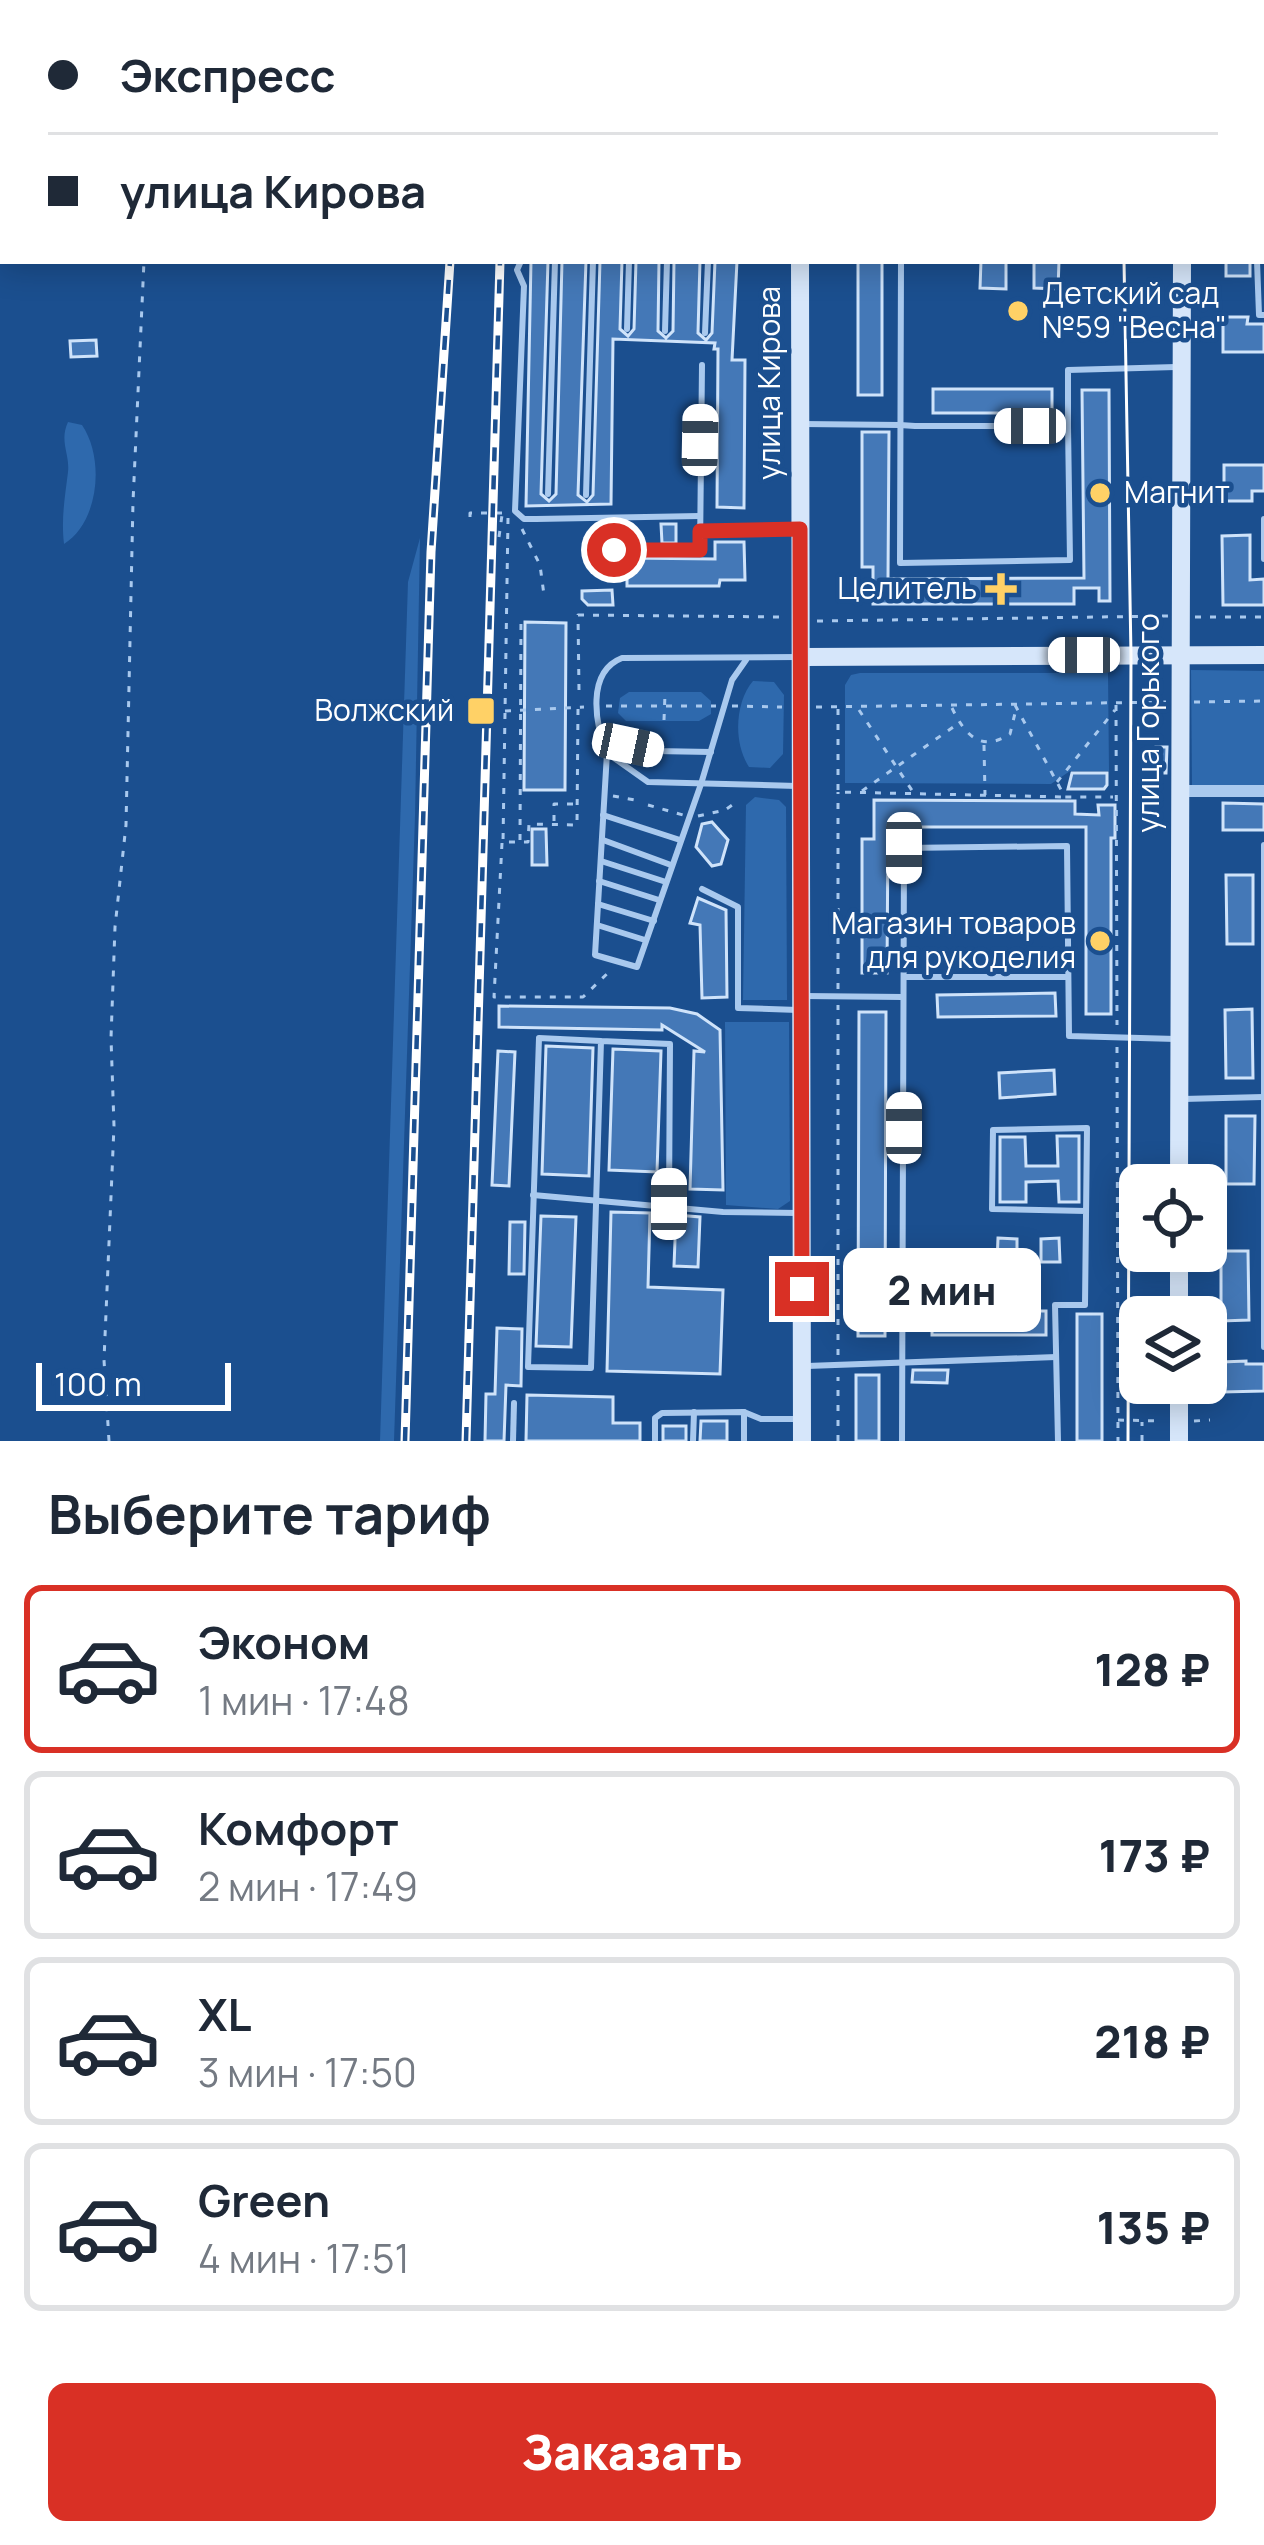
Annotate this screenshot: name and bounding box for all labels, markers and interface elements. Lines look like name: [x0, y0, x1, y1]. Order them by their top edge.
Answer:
text: Экспресс: [120, 44, 335, 106]
text: улица Кирова: [120, 160, 426, 222]
place label: Детский сад №59 "Весна": [1042, 272, 1227, 347]
street label: улица Кирова: [748, 286, 789, 480]
marker: Детский сад №59 "Весна": [1005, 298, 1031, 324]
car: [681, 404, 719, 476]
car: [994, 408, 1066, 444]
place label: Магнит: [1124, 471, 1230, 512]
marker: Магнит: [1087, 480, 1113, 506]
route start: [587, 523, 641, 577]
place label: Целитель: [838, 567, 977, 608]
marker: Целитель: [988, 576, 1014, 602]
street label: улица Горького: [1127, 613, 1168, 833]
car: [1048, 637, 1120, 673]
place label: Волжский: [315, 689, 454, 730]
marker: Волжский: [465, 695, 497, 727]
car: [589, 720, 667, 770]
car: [886, 812, 922, 884]
place label: Магазин товаров для рукоделия: [831, 902, 1076, 977]
marker: Магазин товаров для рукоделия: [1087, 928, 1113, 954]
car: [886, 1092, 922, 1164]
map controls: [1119, 1164, 1227, 1404]
button: locate: [1119, 1164, 1227, 1272]
car: [651, 1168, 687, 1240]
callout: 2 мин: [844, 1247, 1042, 1331]
route end: [775, 1262, 829, 1316]
text: 2 мин: [888, 1263, 996, 1317]
button: layers: [1119, 1296, 1227, 1404]
scale bar: [36, 1357, 231, 1410]
text: 100 m: [54, 1361, 142, 1406]
text: Выберите тариф: [48, 1476, 491, 1550]
text: Эконом: [198, 1611, 370, 1673]
icon: car: [54, 1615, 162, 1723]
text: 128 ₽: [1094, 1638, 1210, 1700]
text: 1 мин · 17:48: [198, 1673, 410, 1727]
text: Комфорт: [198, 1797, 399, 1859]
icon: car: [54, 1801, 162, 1909]
text: 173 ₽: [1098, 1824, 1210, 1886]
text: 2 мин · 17:49: [198, 1859, 418, 1913]
text: XL: [198, 1983, 252, 2045]
icon: car: [54, 1987, 162, 2095]
text: 218 ₽: [1094, 2010, 1210, 2072]
text: 3 мин · 17:50: [198, 2045, 417, 2099]
text: Green: [198, 2169, 330, 2231]
icon: car: [54, 2173, 162, 2281]
text: 135 ₽: [1096, 2196, 1210, 2258]
text: 4 мин · 17:51: [198, 2231, 410, 2285]
button: Заказать: [48, 2383, 1216, 2521]

